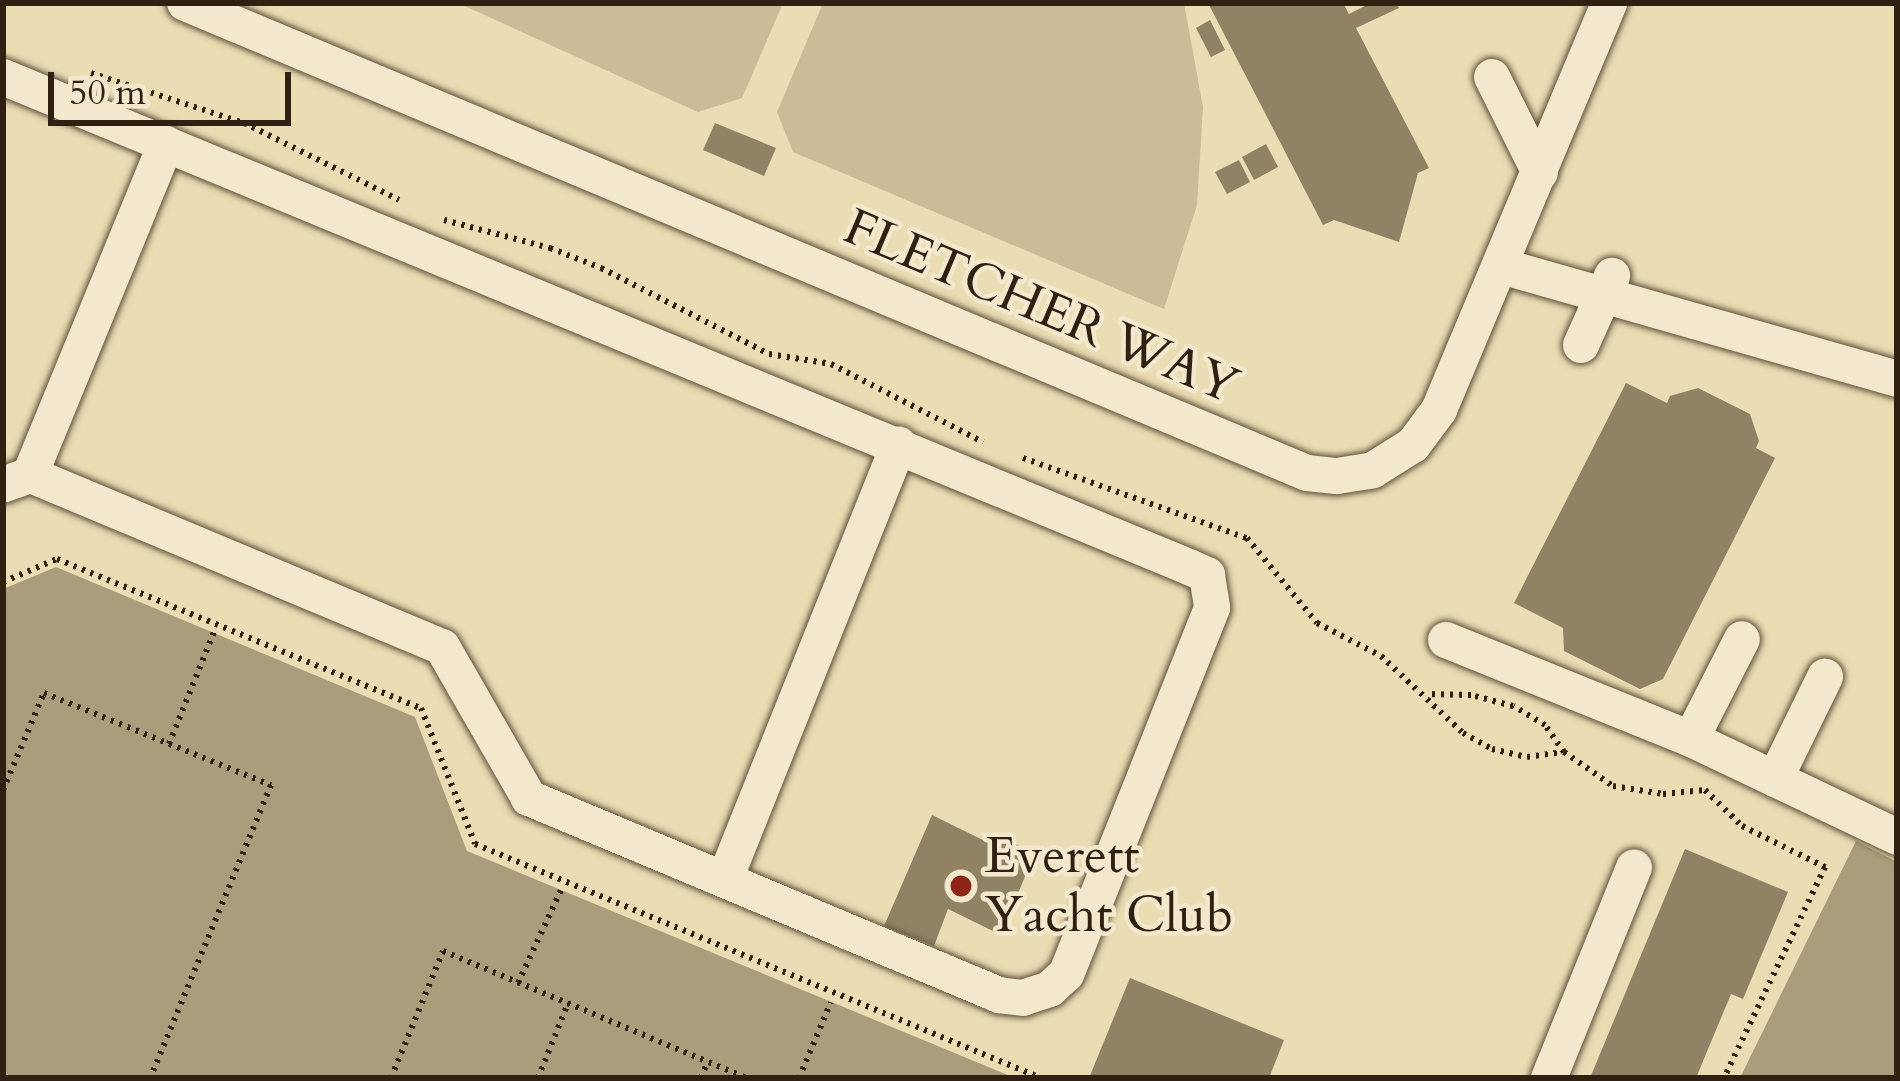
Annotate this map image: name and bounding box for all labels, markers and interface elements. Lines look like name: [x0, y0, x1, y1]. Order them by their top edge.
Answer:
scale bar: [54, 48, 297, 122]
text: 50 m: [69, 68, 146, 117]
street label: FLETCHER WAY: [835, 196, 1247, 418]
place label: Everett Yacht Club: [985, 826, 1233, 946]
marker: Everett Yacht Club: [948, 873, 974, 899]

